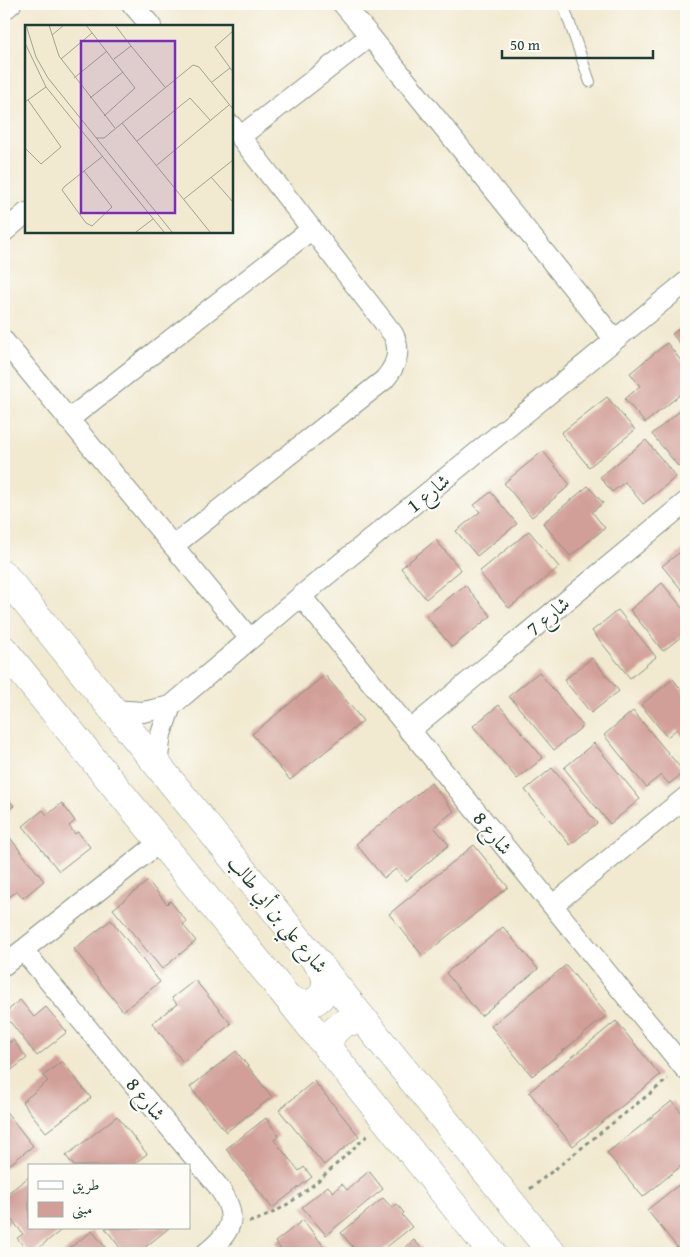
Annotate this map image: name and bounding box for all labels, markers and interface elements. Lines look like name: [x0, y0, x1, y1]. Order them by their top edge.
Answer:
inset map: [25, 25, 232, 232]
scale bar: [502, 28, 654, 60]
text: 50 m: [510, 34, 541, 55]
street label: شارع 1: [400, 466, 458, 522]
street label: شارع 7: [520, 589, 578, 645]
street label: شارع 8: [464, 805, 520, 863]
street label: شارع علي بن أبي طالب: [217, 848, 335, 983]
street label: شارع 8: [117, 1071, 173, 1129]
legend: [28, 1164, 190, 1230]
text: طريق: [72, 1174, 99, 1195]
text: مبنى: [72, 1198, 92, 1220]

